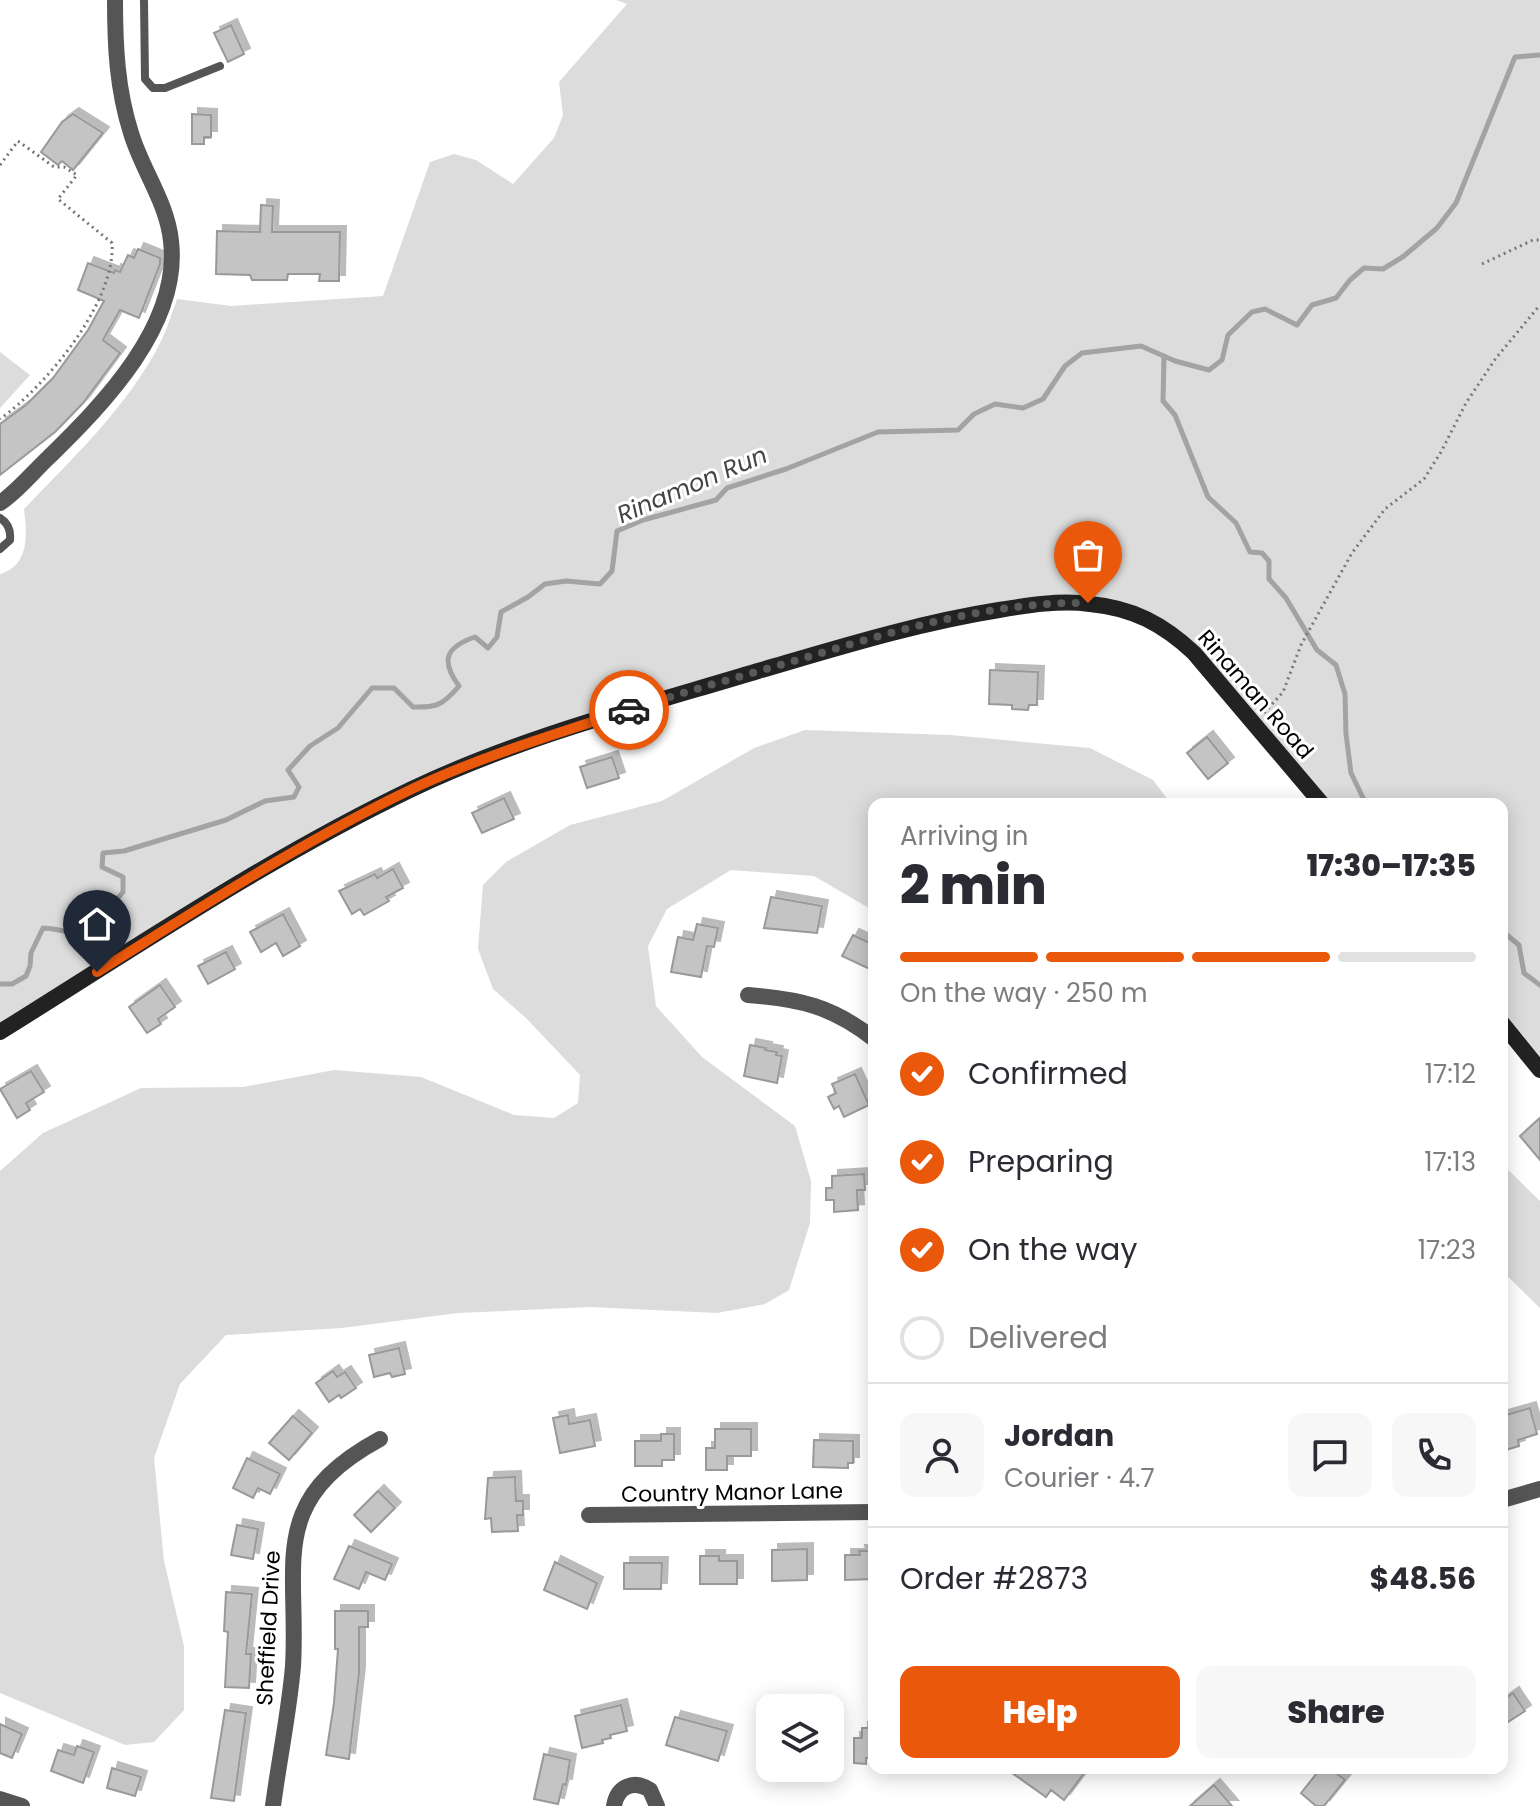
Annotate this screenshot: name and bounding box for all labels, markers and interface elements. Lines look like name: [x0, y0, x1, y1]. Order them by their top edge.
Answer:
water label: Rinamon Run: [612, 438, 772, 531]
pin: [1054, 521, 1122, 603]
icon: bag: [1066, 533, 1110, 577]
street label: Rinaman Road: [1191, 623, 1321, 766]
courier: [589, 670, 669, 750]
icon: car: [607, 688, 651, 732]
text: Arriving in: [900, 818, 1029, 854]
text: 17:30–17:35: [1307, 844, 1476, 887]
text: 2 min: [900, 849, 1047, 922]
pin: [63, 890, 131, 972]
icon: home: [75, 902, 119, 946]
text: On the way · 250 m: [900, 975, 1147, 1011]
icon: check: [900, 1052, 944, 1096]
text: Confirmed: [968, 1052, 1128, 1095]
text: 17:12: [1425, 1056, 1476, 1092]
icon: check: [900, 1140, 944, 1184]
text: Preparing: [968, 1140, 1114, 1183]
text: 17:13: [1424, 1144, 1476, 1180]
icon: check: [900, 1228, 944, 1272]
text: On the way: [968, 1228, 1137, 1271]
text: 17:23: [1418, 1232, 1476, 1268]
text: Delivered: [968, 1316, 1108, 1359]
button: person: [900, 1413, 984, 1497]
button: chat: [1288, 1413, 1372, 1497]
button: phone: [1392, 1413, 1476, 1497]
text: Jordan: [1004, 1414, 1114, 1457]
text: Courier · 4.7: [1004, 1460, 1155, 1496]
street label: Country Manor Lane: [621, 1475, 843, 1510]
street label: Sheffield Drive: [249, 1550, 288, 1706]
text: Order #2873: [900, 1557, 1088, 1600]
text: $48.56: [1369, 1557, 1476, 1600]
button: Help: [900, 1666, 1180, 1758]
button: Share: [1196, 1666, 1476, 1758]
map controls: [756, 1694, 844, 1782]
button: layers: [756, 1694, 844, 1782]

